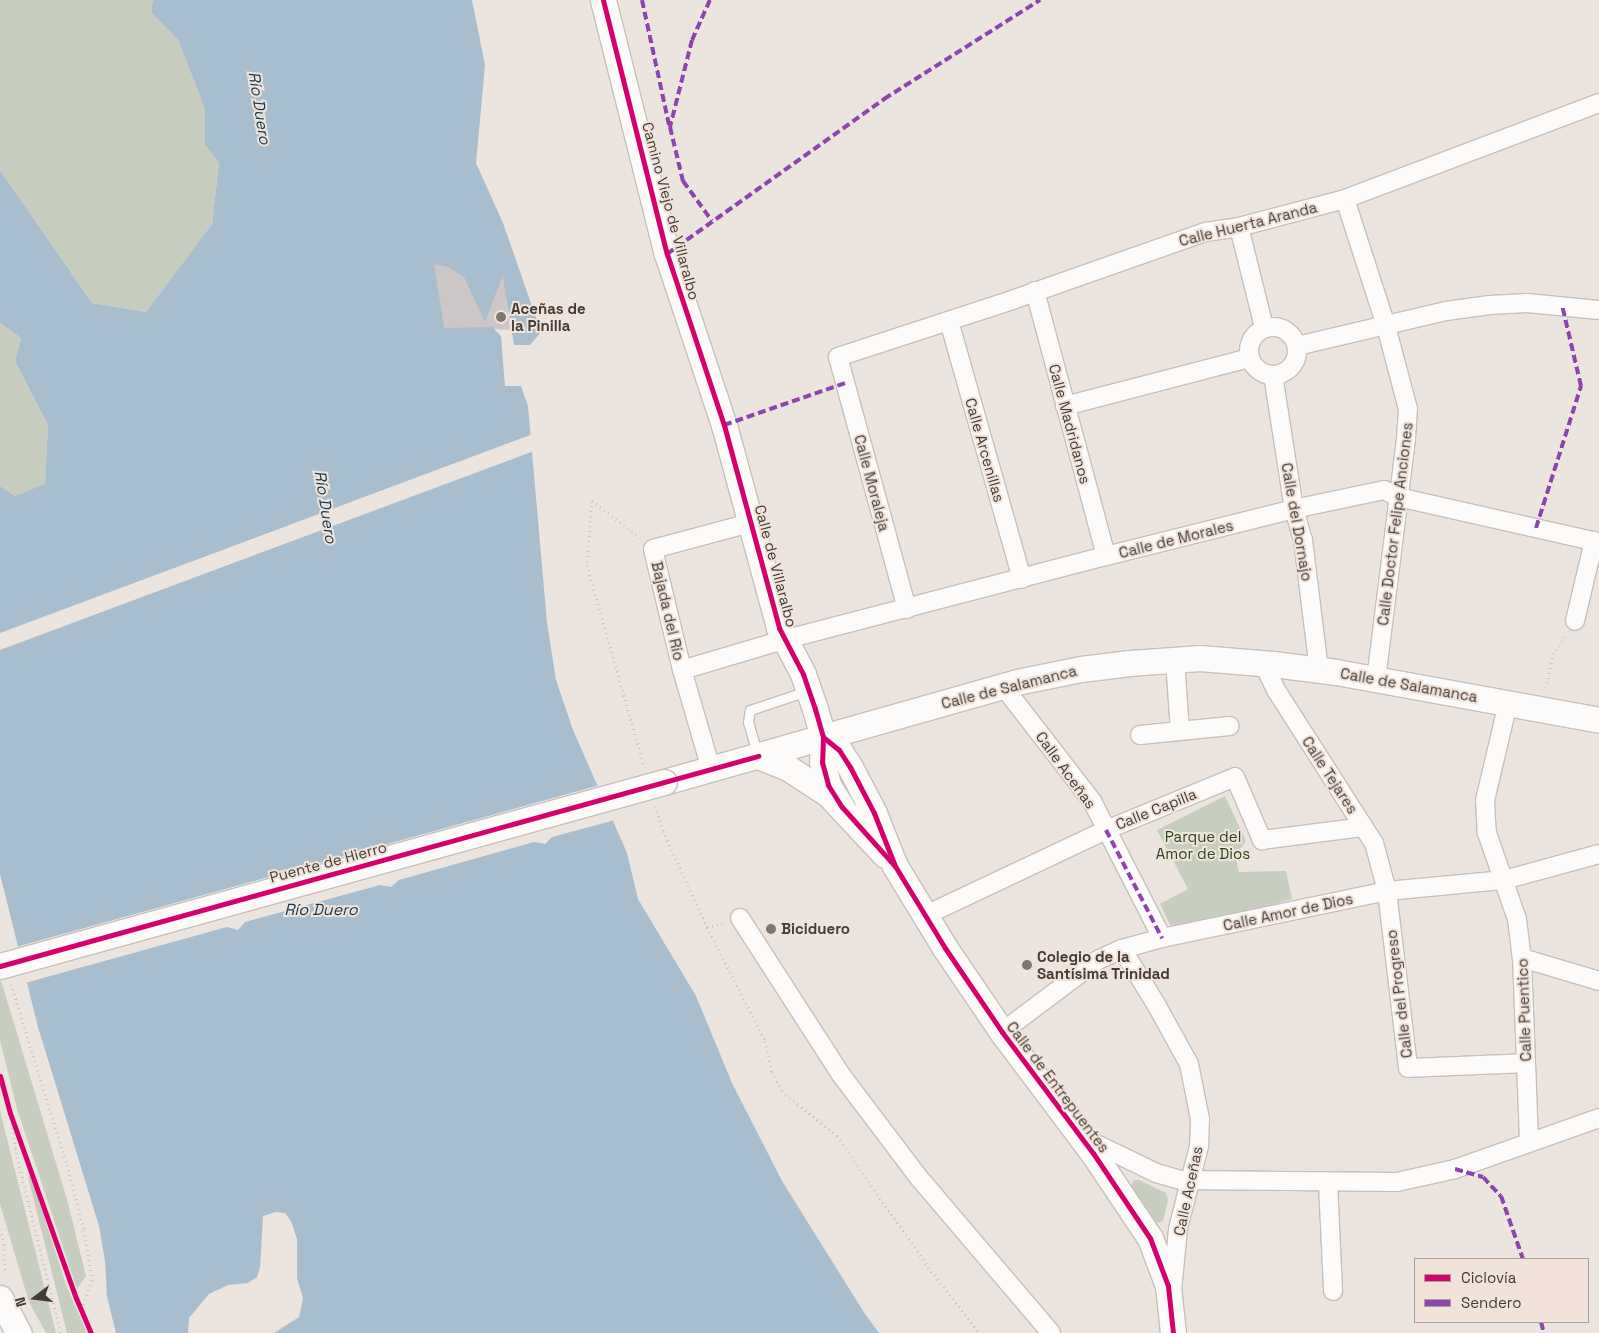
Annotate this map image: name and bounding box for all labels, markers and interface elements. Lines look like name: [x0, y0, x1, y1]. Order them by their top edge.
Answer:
water label: Río Duero: [244, 70, 274, 146]
street label: Camino Viejo de Villaralbo: [639, 120, 703, 302]
street label: Calle Huerta Aranda: [1177, 198, 1319, 250]
place label: Aceñas de la Pinilla: [511, 299, 586, 334]
marker: Aceñas de la Pinilla: [495, 311, 507, 323]
street label: Calle Madridanos: [1045, 362, 1095, 486]
street label: Calle Arcenillas: [962, 396, 1008, 504]
street label: Calle Doctor Felipe Anciones: [1374, 421, 1416, 627]
street label: Calle Moraleja: [850, 433, 894, 533]
street label: Calle del Dornajo: [1278, 461, 1316, 583]
water label: Río Duero: [310, 469, 340, 545]
street label: Calle de Villaralbo: [751, 503, 801, 629]
street label: Calle de Morales: [1117, 516, 1235, 562]
street label: Bajada del Río: [648, 560, 688, 662]
street label: Calle de Salamanca: [939, 661, 1079, 713]
street label: Calle de Salamanca: [1339, 664, 1479, 706]
street label: Calle Aceñas: [1032, 728, 1100, 812]
street label: Calle Tejares: [1298, 733, 1362, 817]
street label: Calle Capilla: [1113, 785, 1199, 833]
park label: Parque del Amor de Dios: [1156, 827, 1250, 862]
street label: Puente de Hierro: [267, 838, 389, 886]
street label: Calle Amor de Dios: [1221, 889, 1355, 935]
water label: Río Duero: [284, 900, 358, 920]
place label: Biciduero: [781, 920, 850, 938]
marker: Biciduero: [765, 923, 777, 935]
street label: Calle del Progreso: [1382, 929, 1416, 1059]
place label: Colegio de la Santísima Trinidad: [1037, 947, 1170, 982]
street label: Calle Puentico: [1513, 958, 1535, 1062]
marker: Colegio de la Santísima Trinidad: [1021, 959, 1033, 971]
street label: Calle de Entrepuentes: [1003, 1018, 1113, 1156]
street label: Calle Aceñas: [1170, 1144, 1206, 1238]
legend: [1414, 1258, 1589, 1323]
text: Ciclovía: [1461, 1268, 1516, 1287]
north arrow: [10, 1273, 60, 1323]
text: Sendero: [1461, 1293, 1521, 1312]
text: N: [11, 1295, 30, 1309]

